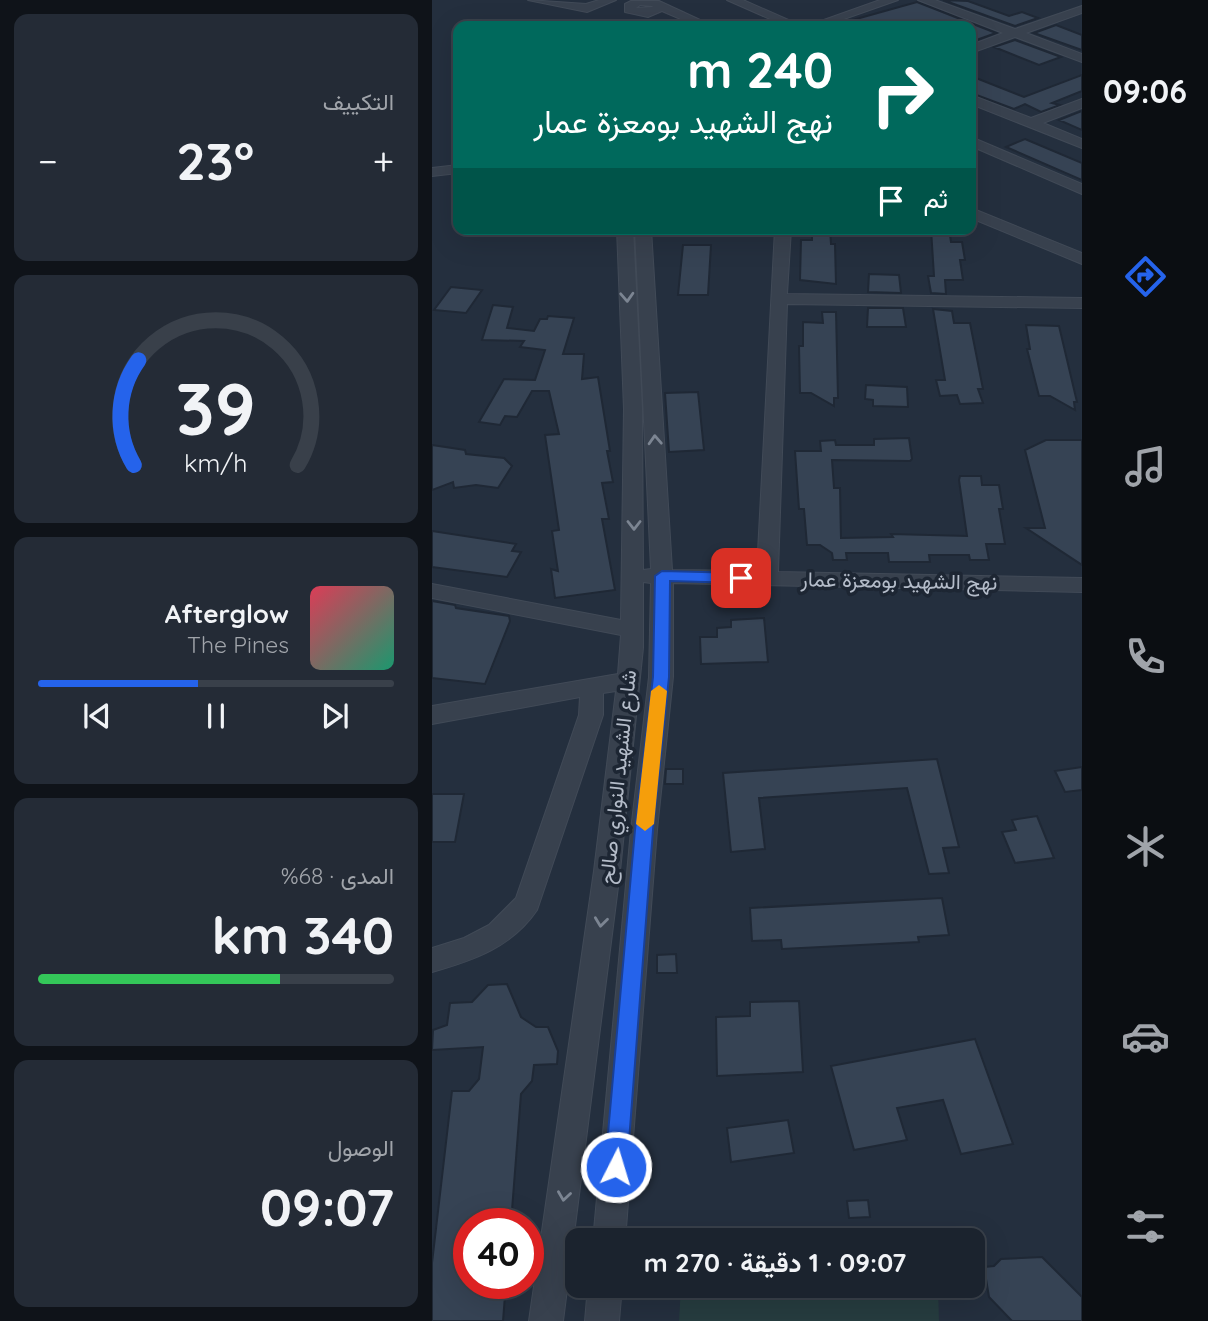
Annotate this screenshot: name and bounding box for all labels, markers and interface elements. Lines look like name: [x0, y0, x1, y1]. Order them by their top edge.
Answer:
text: 240 m: [687, 39, 833, 100]
icon: right: [857, 49, 948, 140]
text: 09:06: [1103, 71, 1187, 111]
text: التكييف: [323, 87, 394, 116]
text: نهج الشهيد بومعزة عمار: [533, 101, 833, 141]
text: 23°: [176, 128, 254, 193]
text: −: [38, 137, 58, 185]
text: +: [373, 137, 394, 185]
icon: arrive: [872, 182, 910, 220]
text: ثم: [924, 182, 948, 215]
icon: directions: [1121, 252, 1170, 301]
one-way arrow: [619, 292, 634, 303]
text: 39: [176, 363, 256, 454]
one-way arrow: [648, 434, 663, 445]
icon: music: [1121, 442, 1170, 491]
text: km/h: [184, 447, 248, 478]
one-way arrow: [626, 520, 642, 531]
pin: [711, 548, 771, 608]
icon: arrive: [722, 559, 760, 597]
street label: نهج الشهيد بومعزة عمار: [799, 565, 998, 597]
text: Afterglow: [165, 597, 289, 630]
text: The Pines: [187, 630, 289, 659]
icon: phone: [1121, 632, 1170, 681]
street label: شارع الشهيد النواري صالح: [593, 669, 646, 886]
icon: previous: [78, 697, 116, 735]
icon: pause: [197, 697, 235, 735]
icon: next: [316, 697, 354, 735]
icon: climate: [1121, 822, 1170, 871]
text: المدى · 68%: [281, 861, 394, 890]
text: 340 km: [211, 902, 394, 967]
one-way arrow: [593, 916, 608, 928]
icon: car: [1121, 1012, 1170, 1061]
position arrow: [579, 1130, 653, 1204]
text: الوصول: [328, 1133, 394, 1162]
text: 09:07: [260, 1174, 394, 1239]
one-way arrow: [557, 1190, 572, 1202]
icon: filters: [1121, 1202, 1170, 1251]
speed limit sign: 40: [453, 1208, 544, 1299]
text: 09:07 · 1 دقيقة · 270 m: [644, 1246, 906, 1279]

